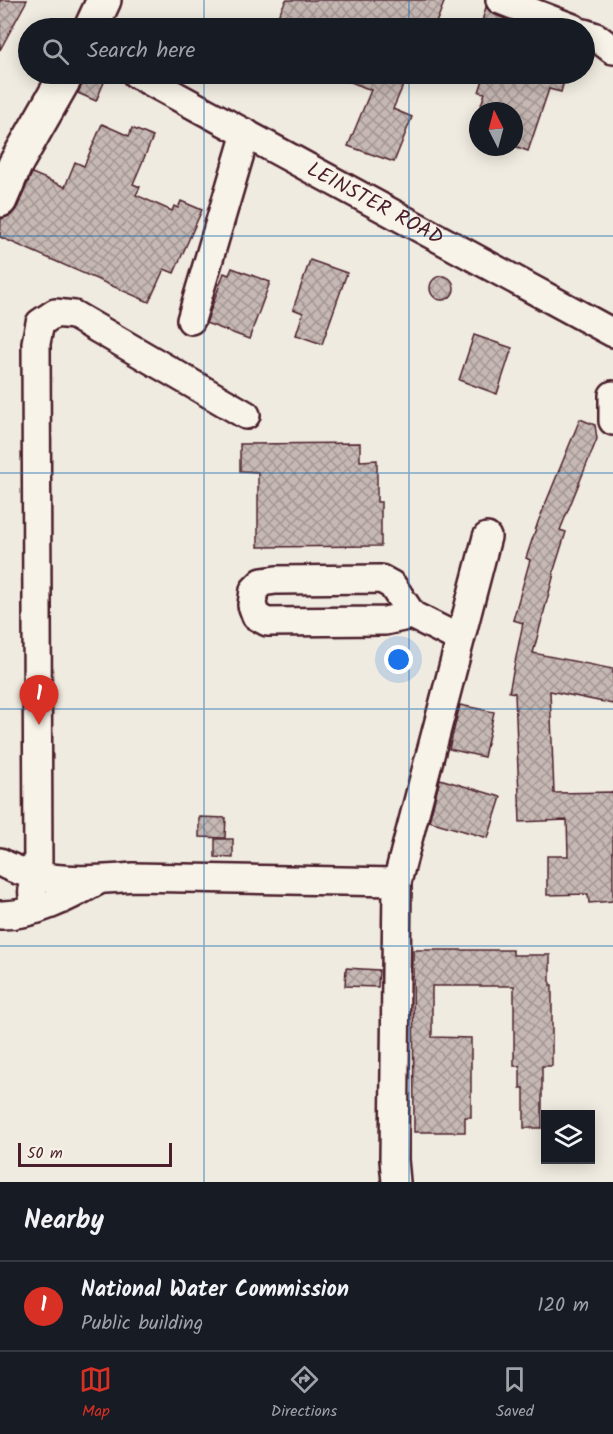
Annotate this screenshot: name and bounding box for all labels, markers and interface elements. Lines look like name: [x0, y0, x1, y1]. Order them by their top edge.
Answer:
search box: [18, 18, 595, 84]
text: Search here: [87, 34, 195, 69]
icon: search: [39, 35, 72, 68]
north arrow: [469, 102, 523, 156]
street label: LEINSTER ROAD: [301, 153, 449, 254]
your location: [384, 645, 413, 674]
pin: 1: [20, 676, 58, 725]
map controls: [541, 1110, 595, 1164]
button: layers: [541, 1110, 595, 1164]
scale bar: [18, 1140, 172, 1168]
text: 50 m: [27, 1141, 63, 1166]
text: Nearby: [24, 1200, 104, 1242]
text: National Water Commission: [81, 1273, 349, 1308]
text: 1: [40, 1290, 47, 1322]
text: 120 m: [537, 1290, 589, 1322]
text: Public building: [81, 1308, 203, 1340]
tab: Map: [79, 1363, 112, 1424]
tab: Directions: [271, 1363, 337, 1424]
tab: Saved: [496, 1363, 534, 1424]

